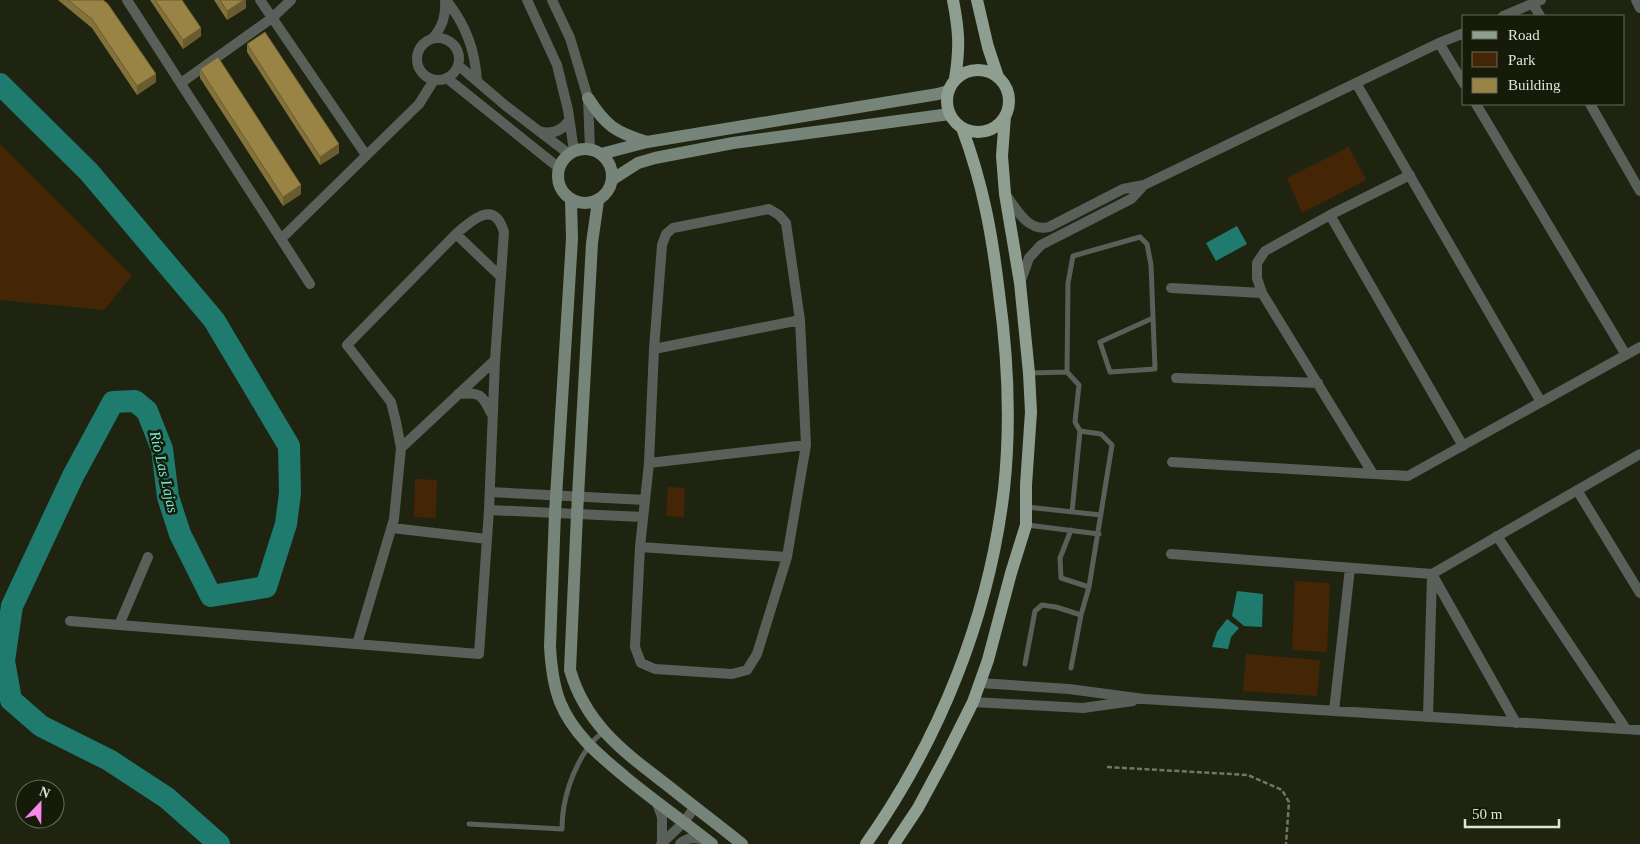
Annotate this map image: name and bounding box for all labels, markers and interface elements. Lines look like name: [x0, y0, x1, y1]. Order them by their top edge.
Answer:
legend: [1462, 15, 1625, 105]
text: Road: [1508, 27, 1540, 43]
text: Park: [1508, 52, 1536, 68]
text: Building: [1508, 77, 1561, 93]
water label: Río Las Lajas: [147, 429, 181, 515]
north arrow: [15, 779, 65, 829]
text: N: [37, 784, 52, 801]
scale bar: [1465, 796, 1559, 828]
text: 50 m: [1472, 806, 1503, 822]

